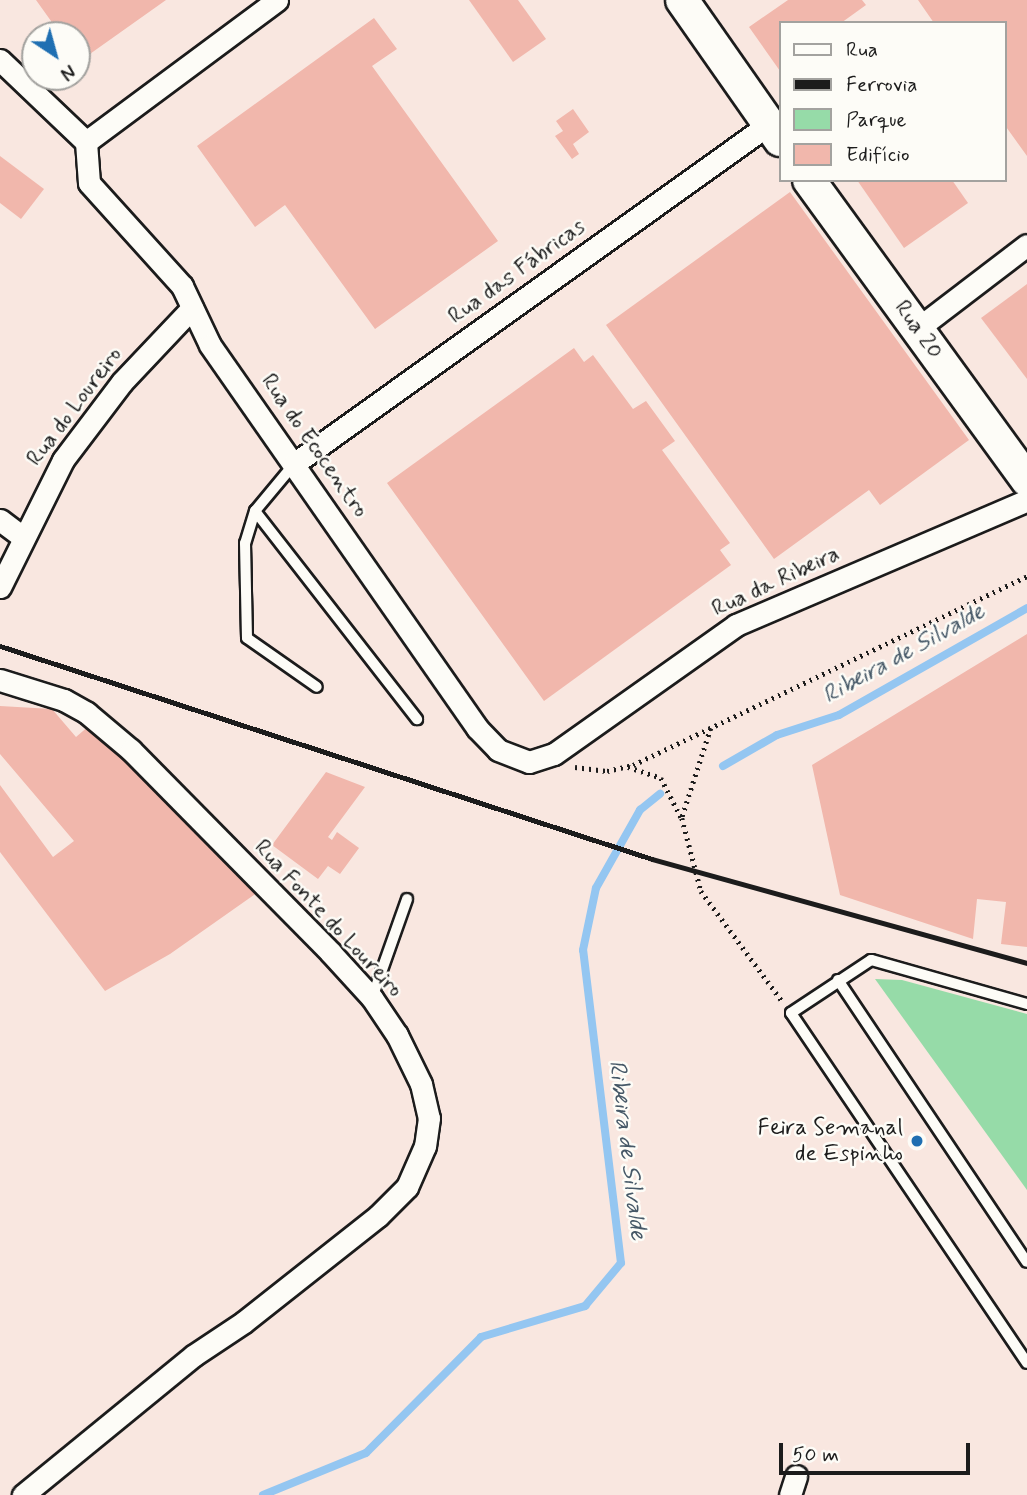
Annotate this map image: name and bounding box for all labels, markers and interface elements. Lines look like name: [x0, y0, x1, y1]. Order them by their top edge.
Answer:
north arrow: [21, 21, 91, 91]
legend: [778, 21, 1006, 182]
text: Rua: [846, 36, 878, 64]
text: N: [55, 58, 80, 86]
text: Ferrovia: [846, 71, 917, 99]
text: Parque: [846, 106, 906, 134]
text: Edifício: [846, 141, 910, 169]
street label: Rua das Fábricas: [445, 214, 589, 330]
street label: Rua 20: [888, 295, 948, 365]
street label: Rua do Loureiro: [21, 341, 129, 473]
street label: Rua do Ecocentro: [254, 368, 374, 524]
street label: Rua da Ribeira: [709, 541, 843, 623]
water label: Ribeira de Silvalde: [818, 598, 990, 710]
street label: Rua Fonte do Loureiro: [248, 834, 408, 1004]
water label: Ribeira de Silvalde: [602, 1059, 652, 1241]
place label: Feira Semanal de Espinho: [753, 1114, 903, 1168]
marker: Feira Semanal de Espinho: [909, 1133, 925, 1149]
scale bar: [782, 1428, 973, 1472]
text: 50 m: [792, 1441, 839, 1469]

